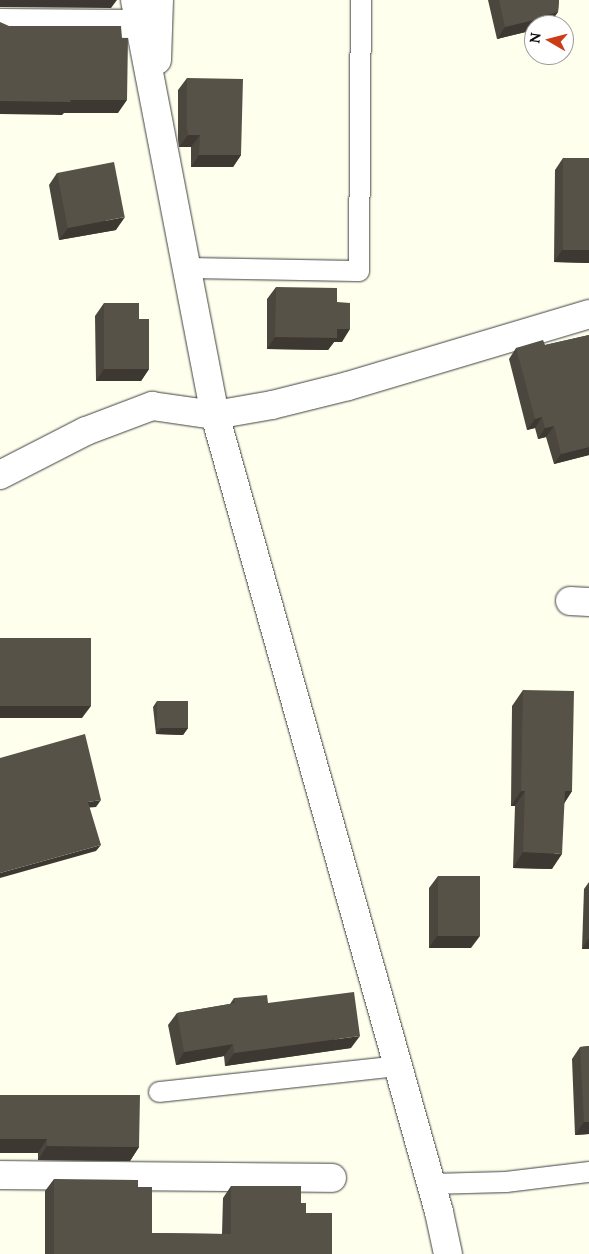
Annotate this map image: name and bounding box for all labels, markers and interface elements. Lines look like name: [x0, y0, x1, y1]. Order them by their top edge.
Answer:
north arrow: [524, 15, 574, 65]
text: N: [525, 31, 545, 45]

